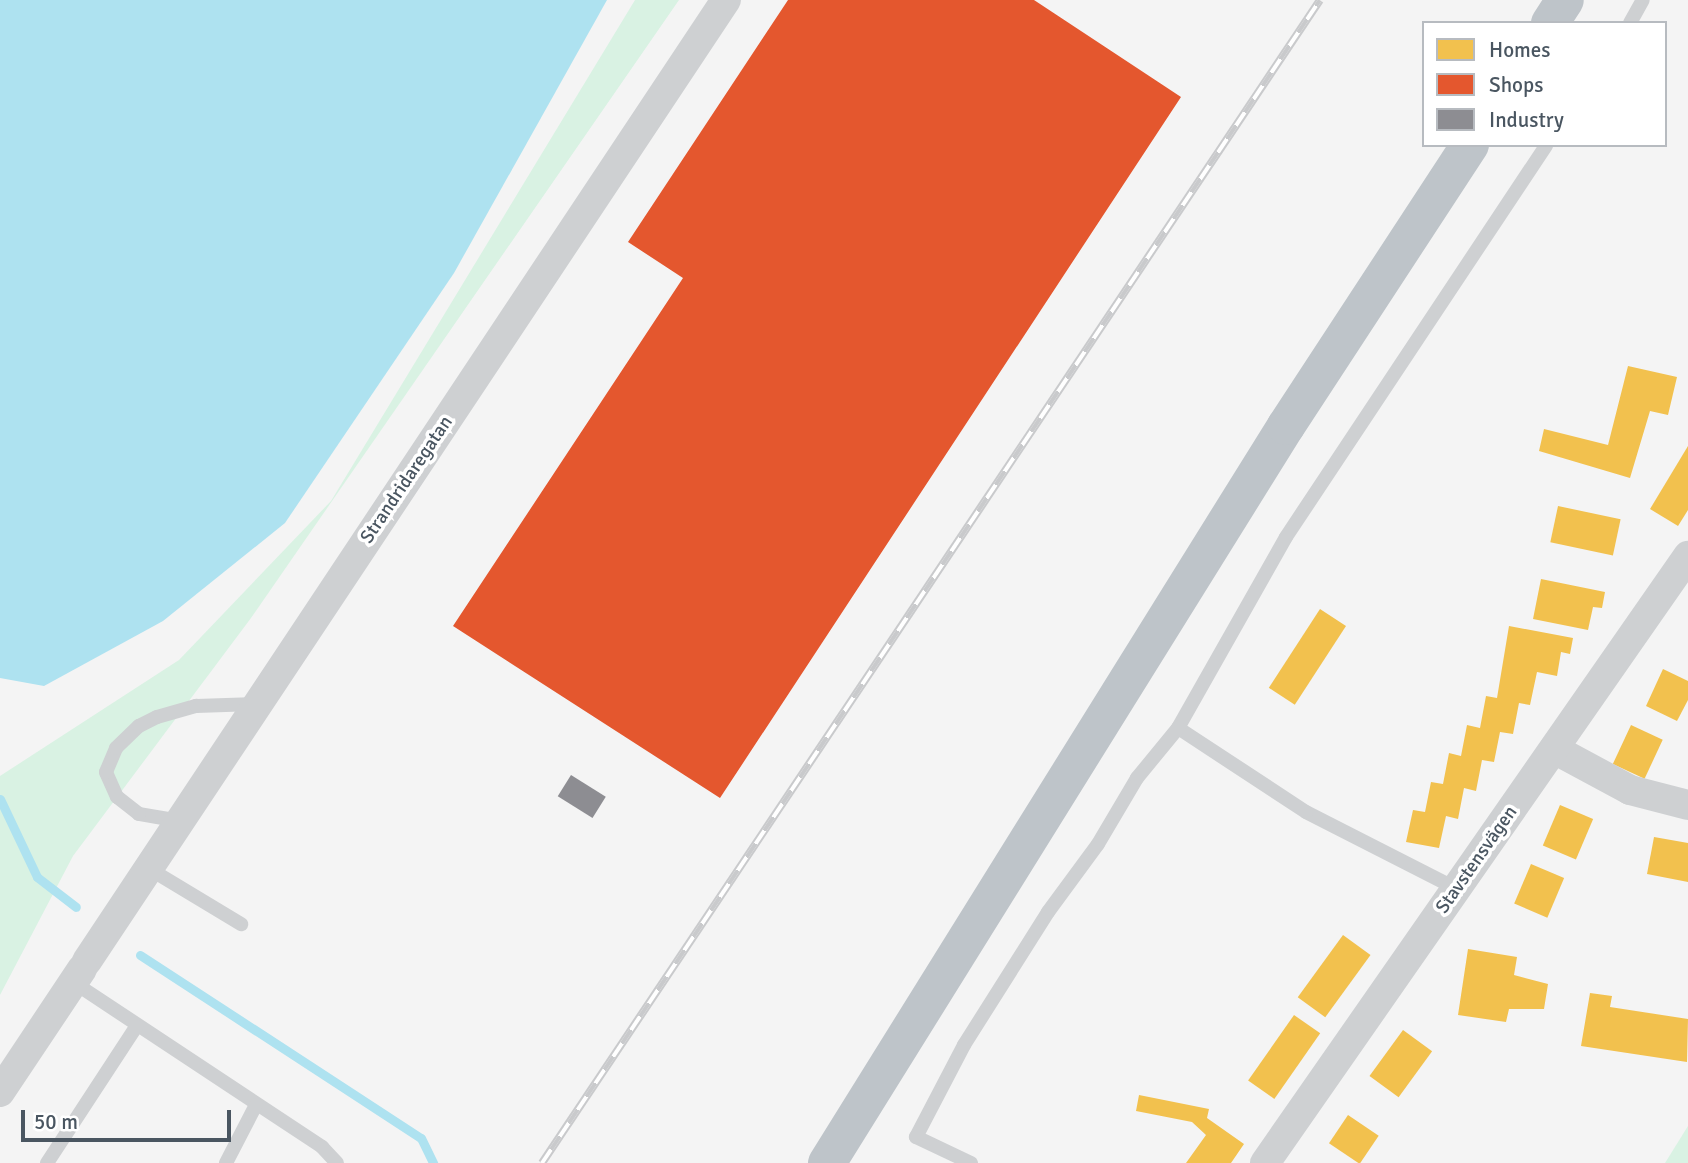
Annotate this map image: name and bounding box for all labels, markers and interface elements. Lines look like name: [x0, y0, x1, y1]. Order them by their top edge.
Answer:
legend: [1422, 21, 1667, 147]
text: Homes: [1489, 37, 1551, 63]
text: Shops: [1489, 72, 1543, 98]
text: Industry: [1489, 107, 1564, 133]
street label: Strandridaregatan: [356, 412, 458, 548]
street label: Stavstensvägen: [1431, 802, 1523, 918]
scale bar: [24, 1096, 234, 1140]
text: 50 m: [34, 1109, 78, 1135]

